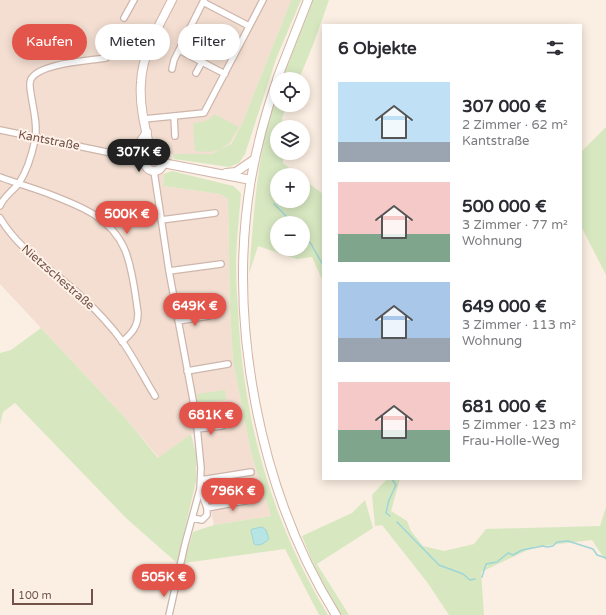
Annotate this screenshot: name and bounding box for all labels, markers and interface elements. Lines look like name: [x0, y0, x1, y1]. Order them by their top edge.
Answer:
chip: Kaufen: [12, 24, 87, 60]
chip: Mieten: [95, 24, 170, 60]
chip: Filter: [178, 24, 240, 60]
icon: filters: [544, 37, 566, 59]
text: 6 Objekte: [338, 38, 417, 59]
map controls: [270, 72, 310, 256]
button: locate: [270, 72, 310, 112]
text: 307 000 €: [462, 96, 547, 117]
icon: home: [370, 98, 418, 146]
text: 2 Zimmer · 62 m²: [462, 117, 568, 133]
button: layers: [270, 120, 310, 160]
street label: Kantstraße: [17, 127, 81, 153]
text: Kantstraße: [462, 133, 529, 149]
pin: 307K €: [106, 139, 172, 173]
text: 307K €: [116, 144, 162, 160]
button: +: [270, 168, 310, 208]
text: 500 000 €: [462, 196, 547, 217]
icon: home: [370, 198, 418, 246]
pin: 500K €: [94, 201, 160, 235]
text: 500K €: [104, 206, 150, 222]
button: −: [270, 216, 310, 256]
text: 3 Zimmer · 77 m²: [462, 217, 568, 233]
text: Wohnung: [462, 233, 522, 249]
street label: Nietzschestraße: [19, 242, 97, 313]
pin: 649K €: [162, 293, 228, 327]
text: 649 000 €: [462, 296, 547, 317]
text: 649K €: [172, 298, 218, 314]
icon: home: [370, 298, 418, 346]
text: 3 Zimmer · 113 m²: [462, 317, 576, 333]
text: Wohnung: [462, 333, 522, 349]
text: 681 000 €: [462, 396, 547, 417]
icon: home: [370, 398, 418, 446]
pin: 681K €: [178, 402, 244, 436]
text: 681K €: [188, 407, 234, 423]
text: 5 Zimmer · 123 m²: [462, 417, 576, 433]
text: Frau-Holle-Weg: [462, 433, 560, 449]
pin: 796K €: [200, 478, 266, 512]
text: 796K €: [210, 483, 256, 499]
pin: 505K €: [131, 564, 197, 598]
text: 505K €: [141, 569, 187, 585]
scale bar: [12, 587, 93, 606]
text: 100 m: [18, 589, 52, 602]

